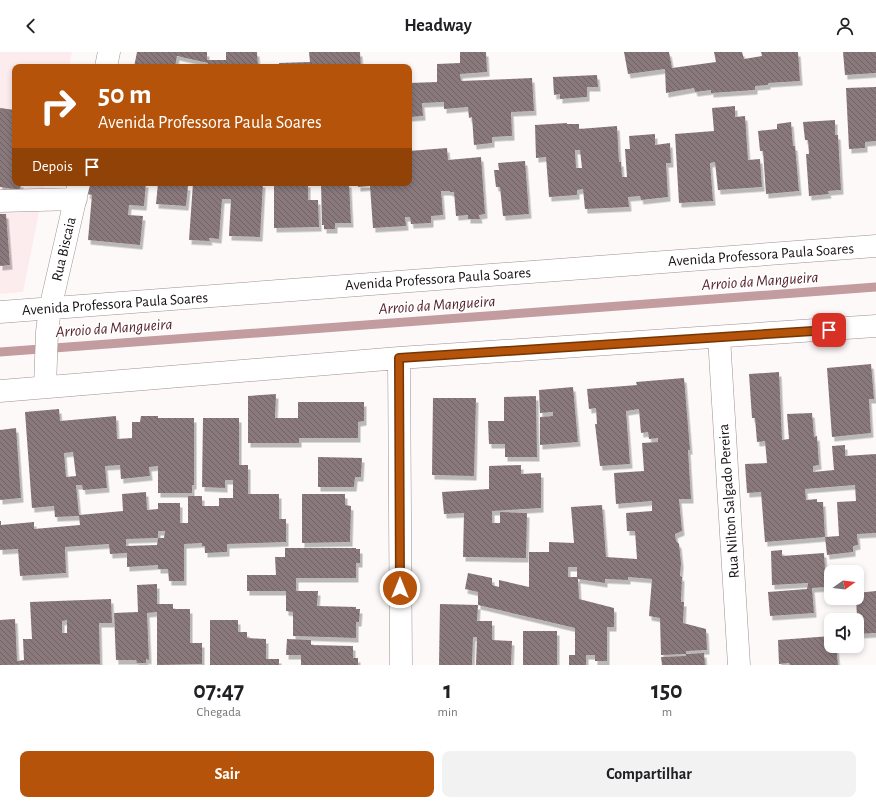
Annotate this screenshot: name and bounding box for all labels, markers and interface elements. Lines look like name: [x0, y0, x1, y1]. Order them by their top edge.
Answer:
icon: back: [20, 15, 42, 37]
icon: person: [834, 15, 856, 37]
text: Headway: [404, 17, 472, 35]
icon: right: [32, 80, 84, 132]
text: 50 m: [98, 81, 152, 109]
text: Avenida Professora Paula Soares: [98, 114, 322, 132]
icon: arrive: [81, 156, 103, 178]
text: Depois: [32, 159, 73, 174]
street label: Rua Biscaia: [49, 215, 79, 283]
street label: Avenida Professora Paula Soares: [668, 241, 854, 269]
street label: Avenida Professora Paula Soares: [345, 265, 531, 293]
water label: Arroio da Mangueira: [700, 269, 819, 293]
street label: Avenida Professora Paula Soares: [22, 290, 208, 318]
water label: Arroio da Mangueira: [377, 293, 496, 317]
pin: [812, 313, 846, 347]
water label: Arroio da Mangueira: [54, 316, 173, 340]
icon: arrive: [818, 319, 840, 341]
street label: Rua Nilton Salgado Pereira: [716, 423, 742, 579]
north arrow: [824, 565, 864, 605]
map controls: [824, 565, 864, 653]
position arrow: [379, 567, 421, 609]
button: sound: [824, 613, 864, 653]
text: 07:47: [193, 679, 244, 703]
text: 1: [443, 679, 452, 703]
text: 150: [651, 679, 683, 703]
text: Chegada: [197, 706, 241, 719]
text: min: [438, 706, 458, 719]
text: m: [662, 706, 672, 719]
button: Sair: [20, 751, 434, 797]
button: Compartilhar: [442, 751, 856, 797]

